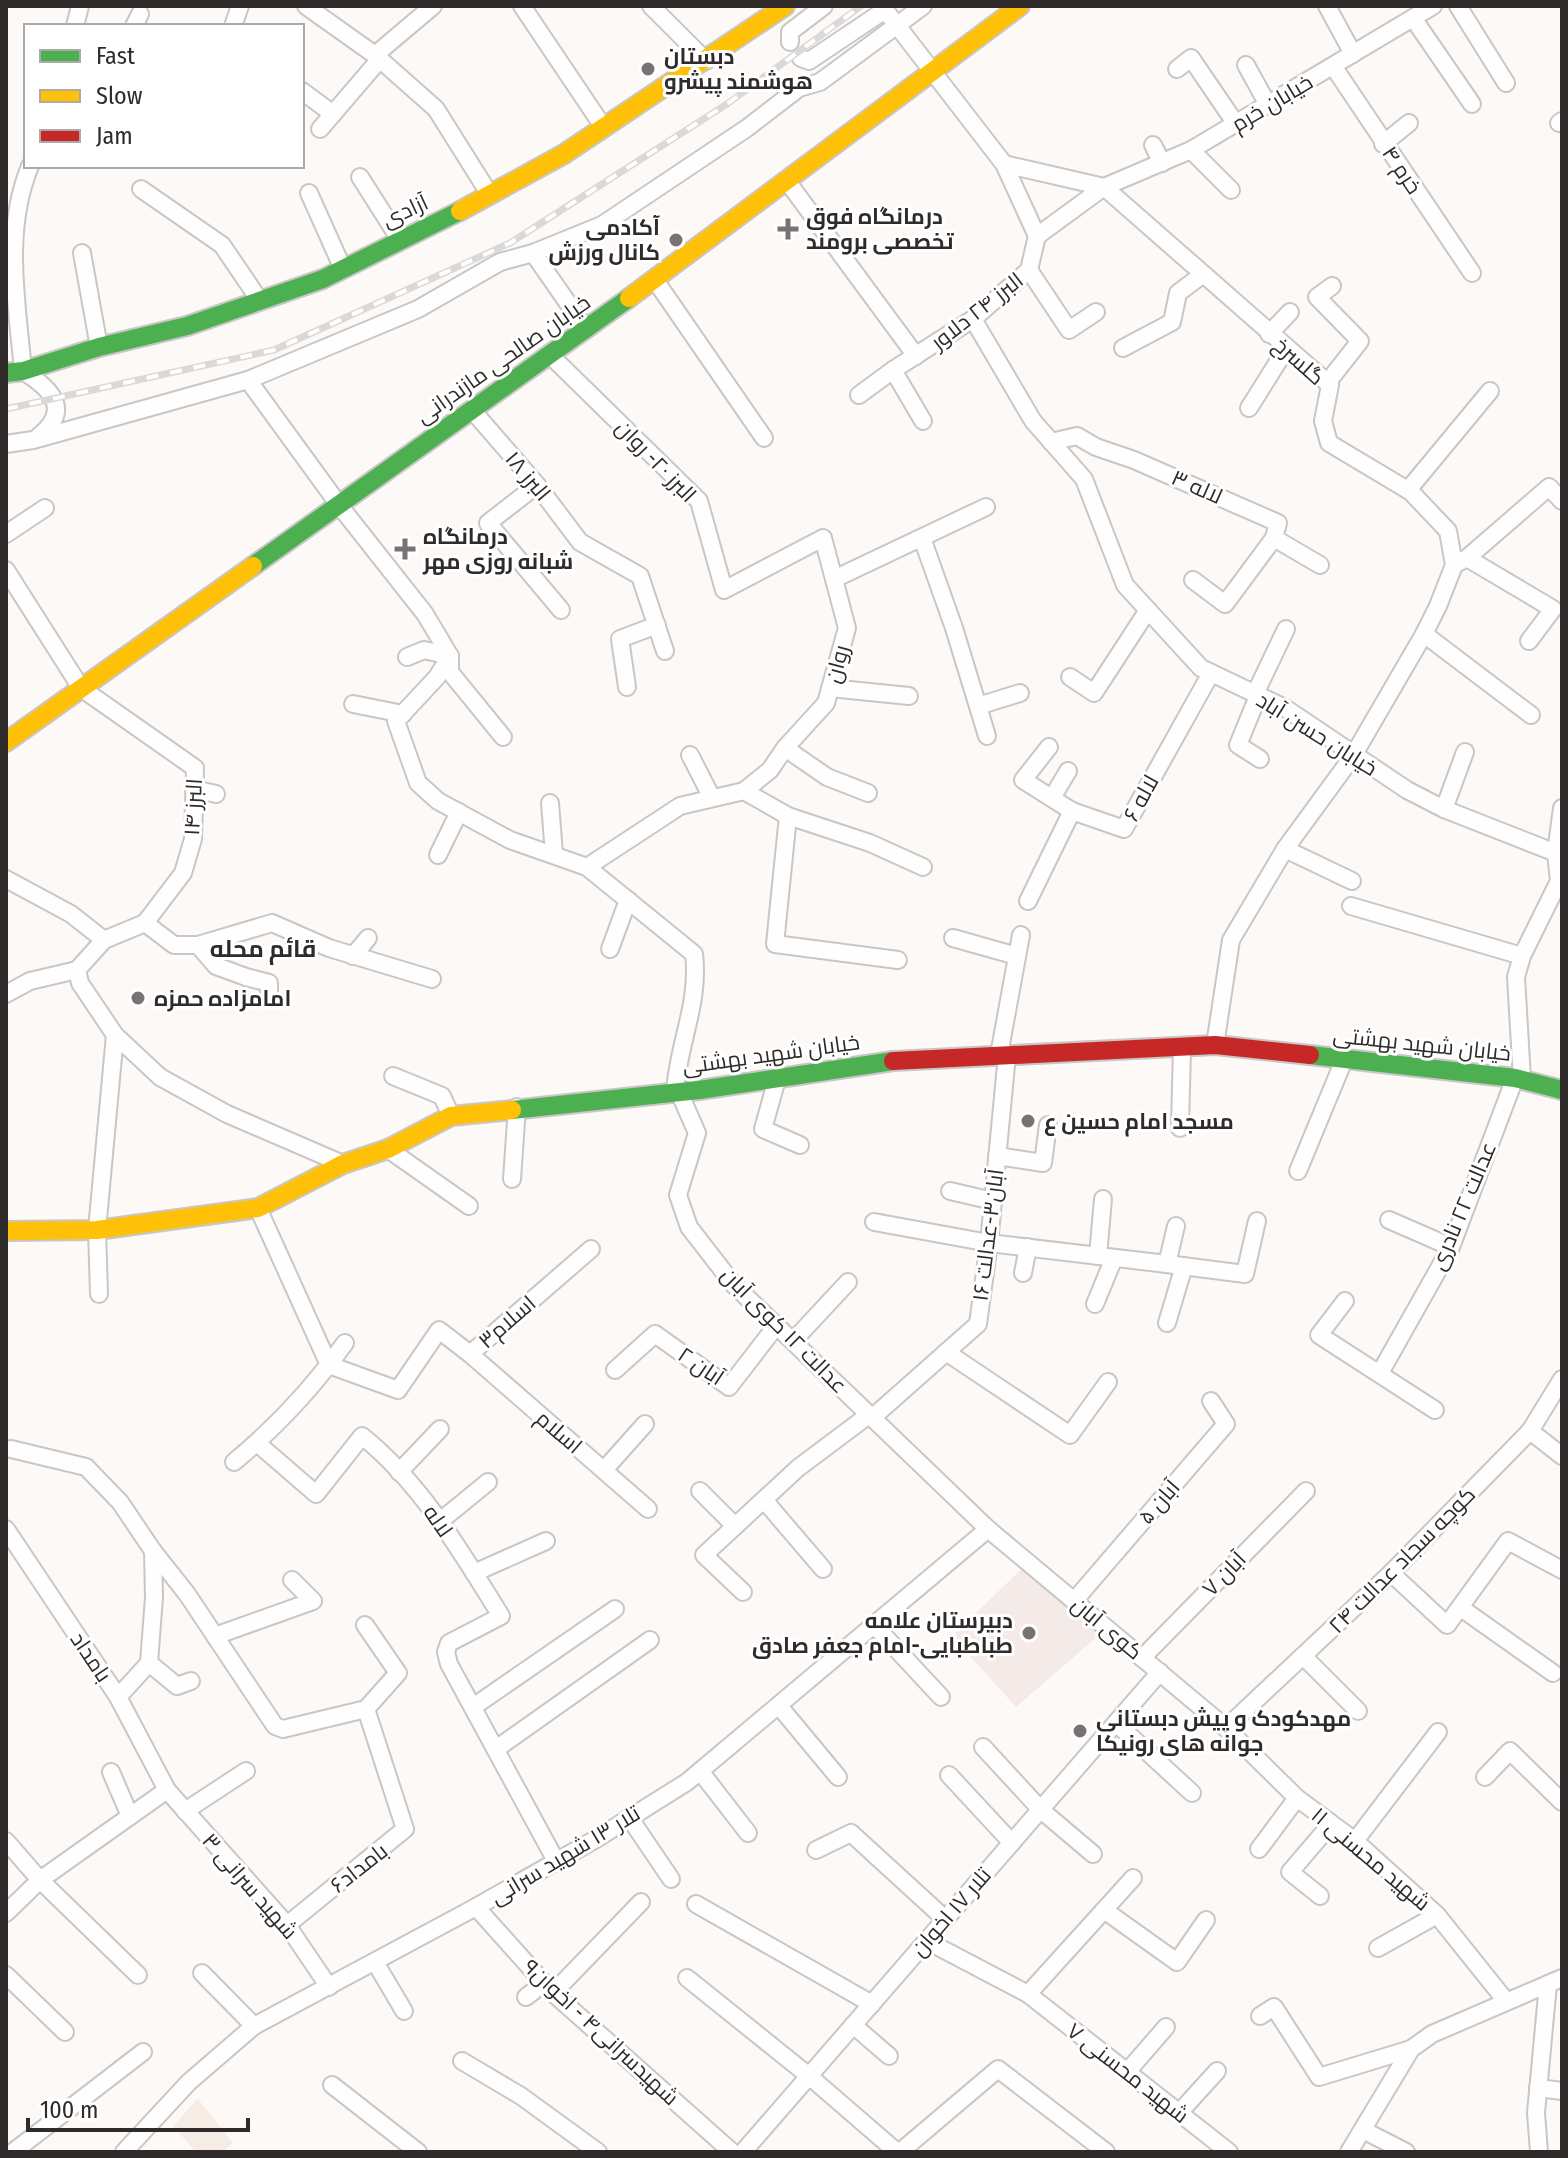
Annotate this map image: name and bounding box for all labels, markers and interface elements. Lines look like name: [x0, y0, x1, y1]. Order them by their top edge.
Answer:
legend: [24, 24, 304, 168]
text: Fast: [96, 42, 135, 70]
place label: دبستان هوشمند پیشرو: [664, 43, 813, 97]
marker: دبستان هوشمند پیشرو: [639, 60, 657, 78]
street label: خیابان خرم: [1227, 68, 1319, 139]
text: Slow: [96, 82, 143, 110]
text: Jam: [96, 122, 133, 150]
street label: خرم ۴: [1375, 141, 1428, 200]
street label: آزادی: [378, 189, 433, 233]
place label: درمانگاه فوق تخصصی برومند: [806, 203, 955, 255]
place label: آکادمی کانال ورزش: [549, 214, 660, 266]
marker: درمانگاه فوق تخصصی برومند: [777, 218, 799, 240]
marker: آکادمی کانال ورزش: [667, 231, 685, 249]
street label: البرز ۲۴ دلاور: [924, 267, 1029, 357]
street label: خیابان صالحی مازندرانی: [411, 289, 595, 429]
street label: گلسرخ: [1267, 331, 1330, 392]
street label: البرز ۲۰- روان: [610, 414, 702, 508]
street label: البرز ۱۸: [499, 446, 557, 506]
street label: لاله ۳: [1167, 464, 1227, 510]
place label: درمانگاه شبانه روزی مهر: [422, 523, 573, 575]
marker: درمانگاه شبانه روزی مهر: [394, 538, 416, 560]
street label: روان: [819, 642, 855, 686]
street label: خیابان حسن آباد: [1252, 686, 1382, 782]
street label: لاله ۶: [1117, 770, 1165, 826]
street label: البرز ۱۴: [178, 778, 208, 836]
district label: قائم محله: [210, 935, 316, 965]
place label: امامزاده حمزه: [154, 985, 291, 1012]
marker: امامزاده حمزه: [129, 989, 147, 1007]
street label: خیابان شهید بهشتی: [1332, 1021, 1512, 1067]
street label: خیابان شهید بهشتی: [681, 1028, 861, 1080]
place label: مسجد امام حسین ع: [1044, 1108, 1234, 1137]
marker: مسجد امام حسین ع: [1019, 1112, 1037, 1130]
street label: عدالت ۲۲ نادری: [1424, 1138, 1502, 1274]
street label: آبان۳-عدالت ۱۶: [966, 1167, 1010, 1303]
street label: عدالت ۱۲ کوی آبان: [715, 1261, 853, 1399]
street label: اسلام۳: [473, 1290, 543, 1356]
street label: آبان ۲: [673, 1341, 729, 1391]
street label: اسلام: [529, 1405, 588, 1461]
street label: آبان ۵: [1132, 1474, 1186, 1530]
street label: کوچه سجاد عدالت ۲۴: [1323, 1481, 1482, 1640]
street label: لاله: [417, 1500, 459, 1542]
street label: آبان ۷: [1196, 1546, 1252, 1602]
street label: کوی آبان: [1066, 1591, 1148, 1665]
place label: دبیرستان علامه طباطبایی-امام جعفر صادق: [752, 1607, 1013, 1661]
marker: دبیرستان علامه طباطبایی-امام جعفر صادق: [1020, 1624, 1038, 1642]
street label: بامداد: [64, 1627, 118, 1687]
place label: مهدکودک و پیش دبستانی جوانه های رونیکا: [1096, 1705, 1351, 1757]
marker: مهدکودک و پیش دبستانی جوانه های رونیکا: [1071, 1722, 1089, 1740]
street label: تلار ۱۳ شهید سرانی: [485, 1800, 645, 1910]
street label: شهید محسنی ۱۱: [1306, 1801, 1436, 1917]
street label: شهید سرانی ۳: [197, 1827, 303, 1945]
street label: بامداد۶: [325, 1837, 393, 1899]
street label: تلار ۱۷ اخوان: [905, 1862, 997, 1962]
street label: شهیدسرانی۴ - اخوان۹: [518, 1953, 684, 2111]
street label: شهید محسنی ۷: [1062, 2017, 1194, 2129]
scale bar: [28, 2082, 248, 2132]
text: 100 m: [40, 2096, 98, 2124]

